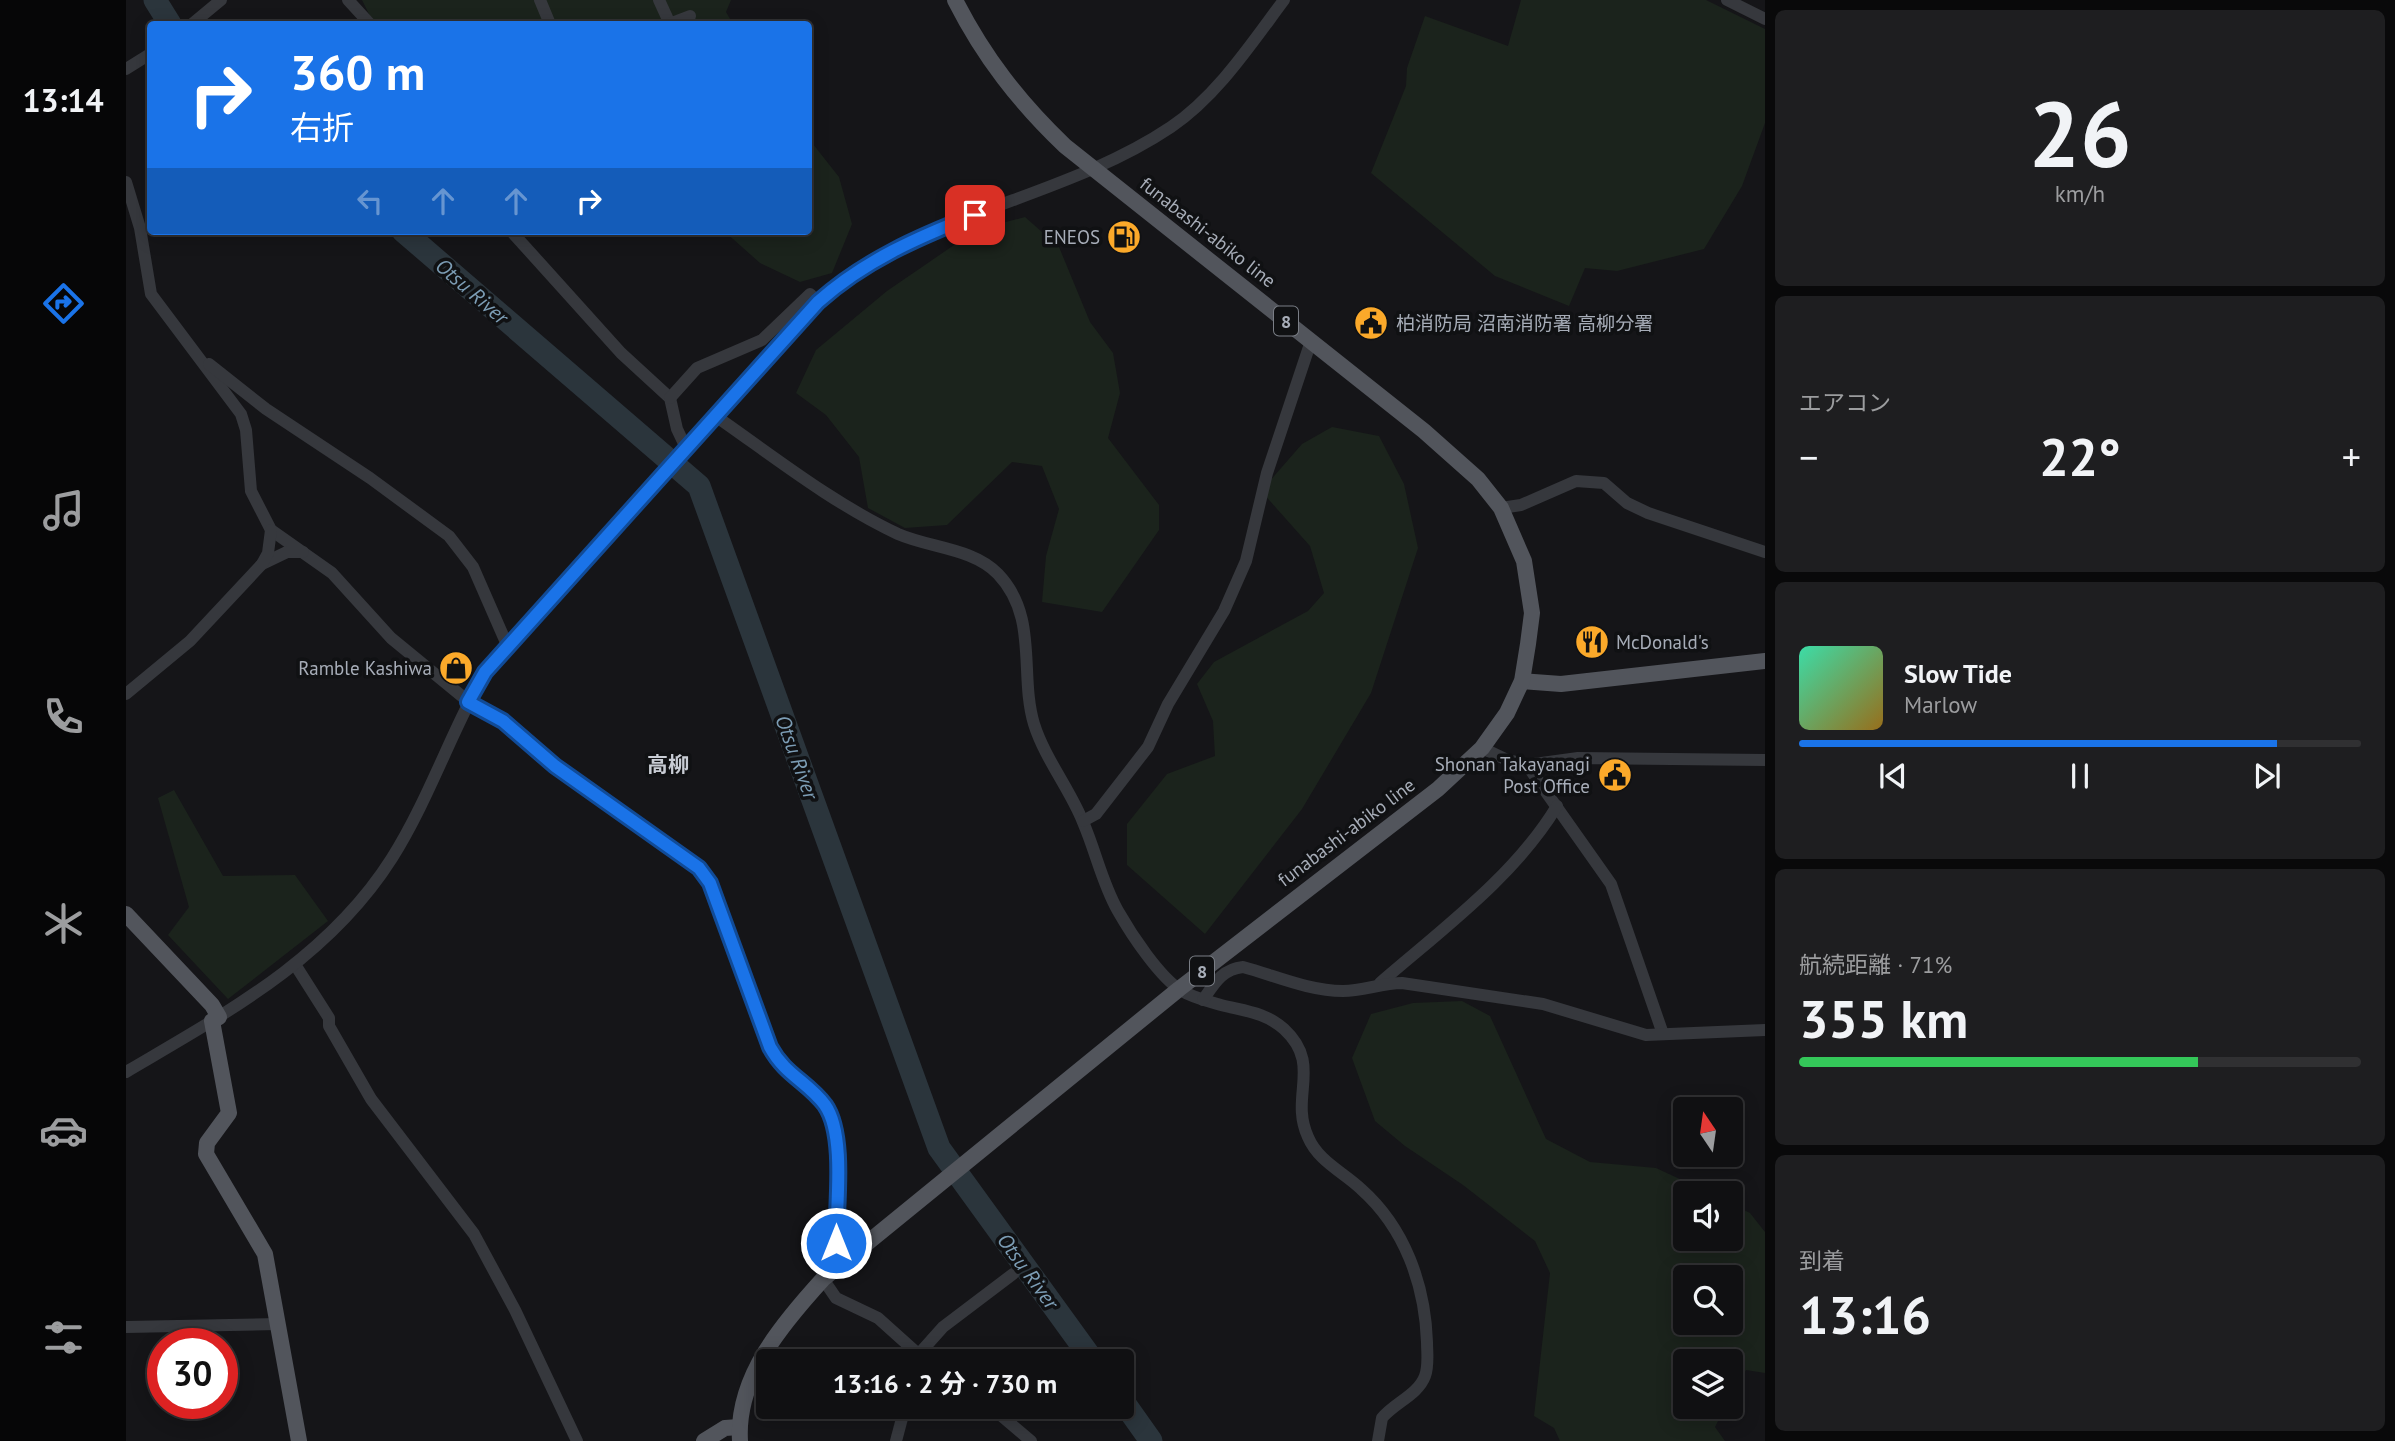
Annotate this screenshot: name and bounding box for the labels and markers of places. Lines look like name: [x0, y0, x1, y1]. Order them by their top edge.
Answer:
pin: [945, 185, 1005, 245]
fuel station icon: ENEOS: [1105, 218, 1143, 256]
place label: ENEOS: [1044, 225, 1100, 249]
public building icon: 柏消防局 沼南消防署 高柳分署: [1352, 304, 1390, 342]
place label: 柏消防局 沼南消防署 高柳分署: [1396, 311, 1653, 335]
restaurant icon: McDonald's: [1573, 623, 1611, 661]
place label: McDonald's: [1616, 630, 1709, 654]
shop icon: Ramble Kashiwa: [437, 649, 475, 687]
place label: Ramble Kashiwa: [298, 656, 432, 680]
place label: Shonan Takayanagi Post Office: [1435, 752, 1590, 798]
public building icon: Shonan Takayanagi Post Office: [1596, 756, 1634, 794]

